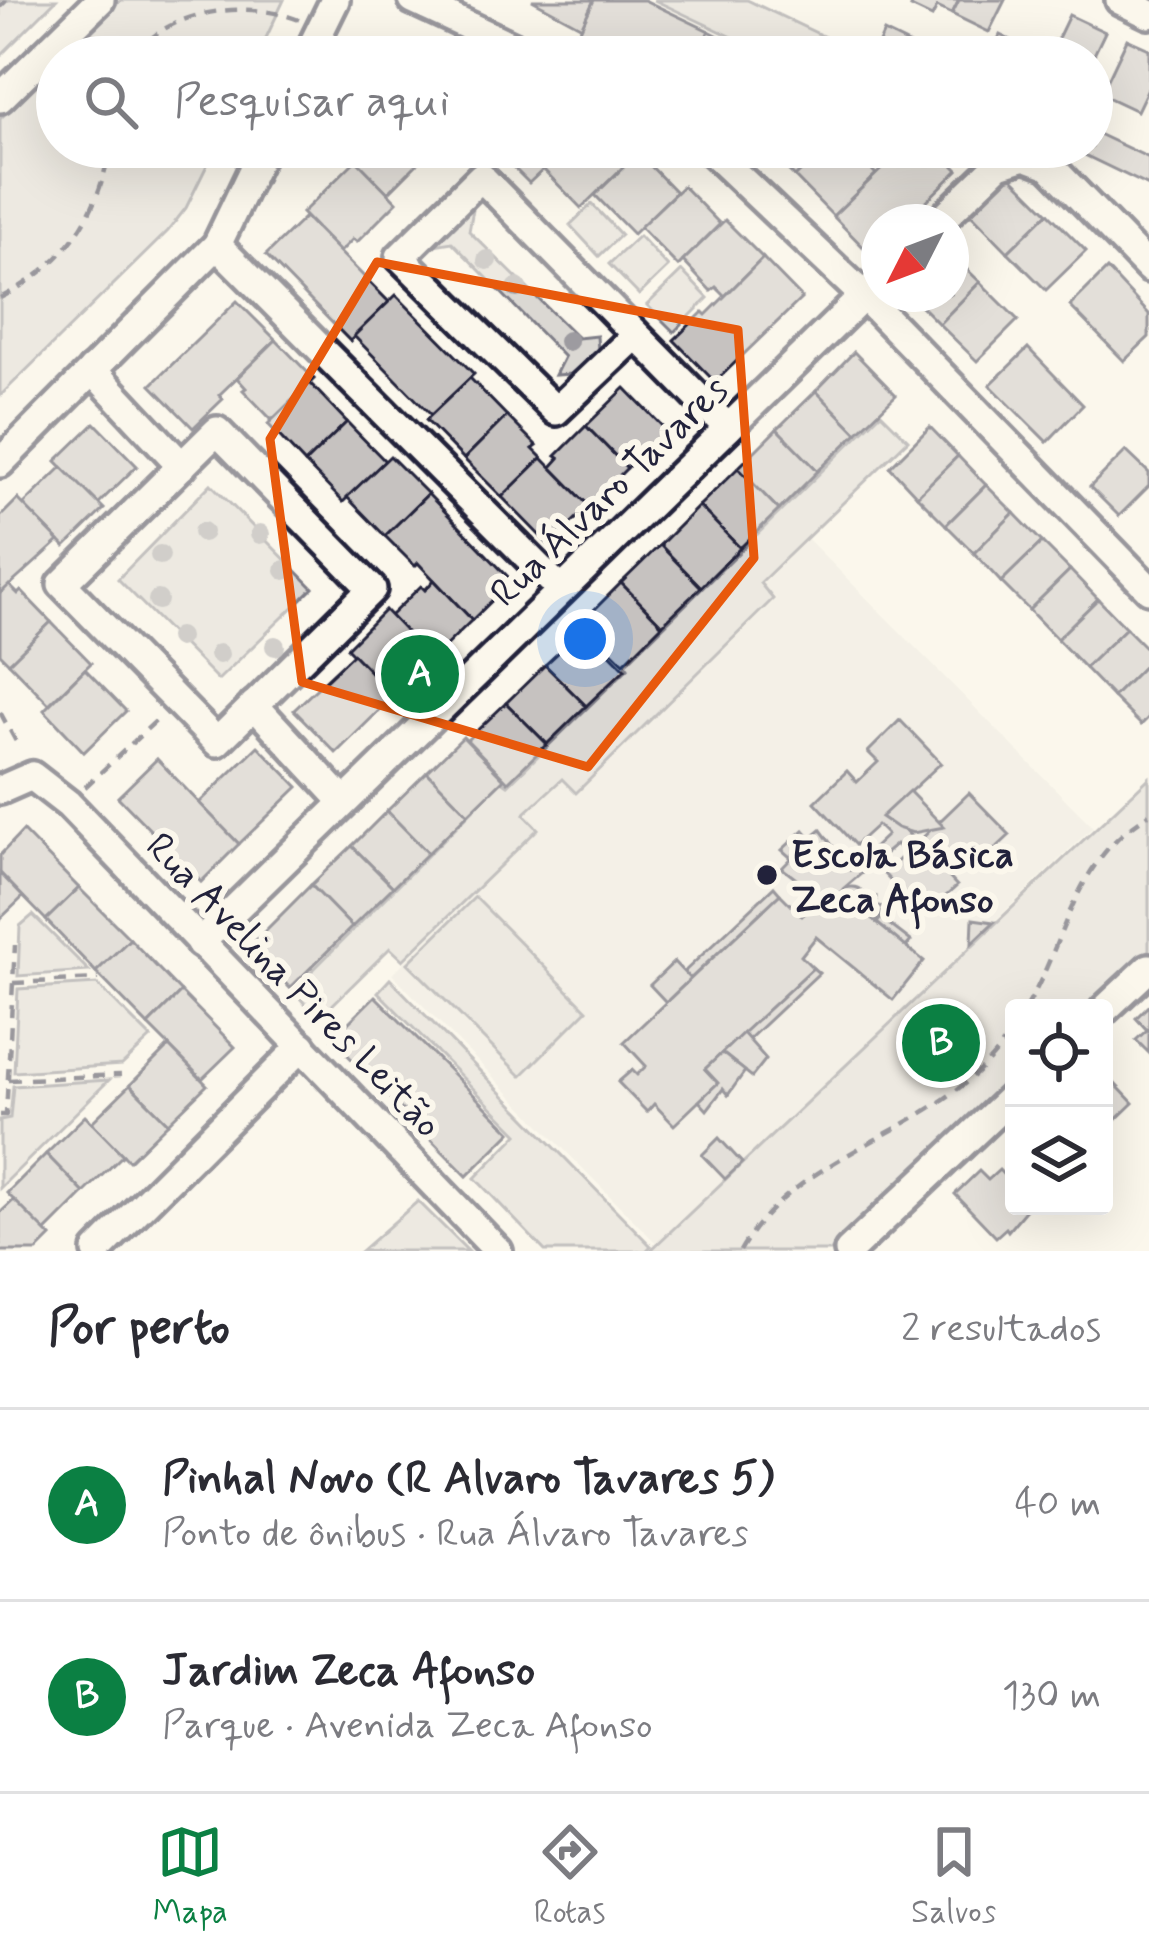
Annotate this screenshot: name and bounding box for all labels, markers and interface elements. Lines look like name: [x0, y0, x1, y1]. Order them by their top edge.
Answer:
search box: [36, 36, 1113, 168]
icon: search: [78, 69, 144, 135]
text: Pesquisar aqui: [174, 73, 450, 132]
north arrow: [861, 204, 969, 312]
street label: Rua Álvaro Tavares: [480, 366, 740, 619]
your location: [555, 609, 615, 669]
pin: A: [381, 629, 459, 719]
street label: Rua Avelina Pires Leitão: [133, 823, 452, 1150]
place label: Escola Básica Zeca Afonso: [791, 831, 1014, 930]
marker: Escola Básica Zeca Afonso: [754, 862, 780, 888]
pin: B: [902, 998, 980, 1088]
map controls: [1005, 999, 1113, 1215]
button: locate: [1005, 999, 1113, 1107]
button: layers: [1005, 1107, 1113, 1215]
text: Por perto: [48, 1296, 230, 1362]
text: 2 resultados: [901, 1304, 1101, 1355]
text: Pinhal Novo (R Alvaro Tavares 5): [162, 1450, 774, 1509]
text: A: [74, 1479, 100, 1530]
text: 40 m: [1014, 1479, 1101, 1530]
text: Ponto de ônibus · Rua Álvaro Tavares: [162, 1509, 748, 1560]
text: Jardim Zeca Afonso: [162, 1642, 535, 1701]
text: B: [75, 1671, 99, 1722]
text: 130 m: [1002, 1671, 1101, 1722]
text: Parque · Avenida Zeca Afonso: [162, 1701, 653, 1752]
tab: Mapa: [153, 1819, 228, 1935]
tab: Rotas: [534, 1819, 605, 1935]
tab: Salvos: [911, 1819, 996, 1935]

